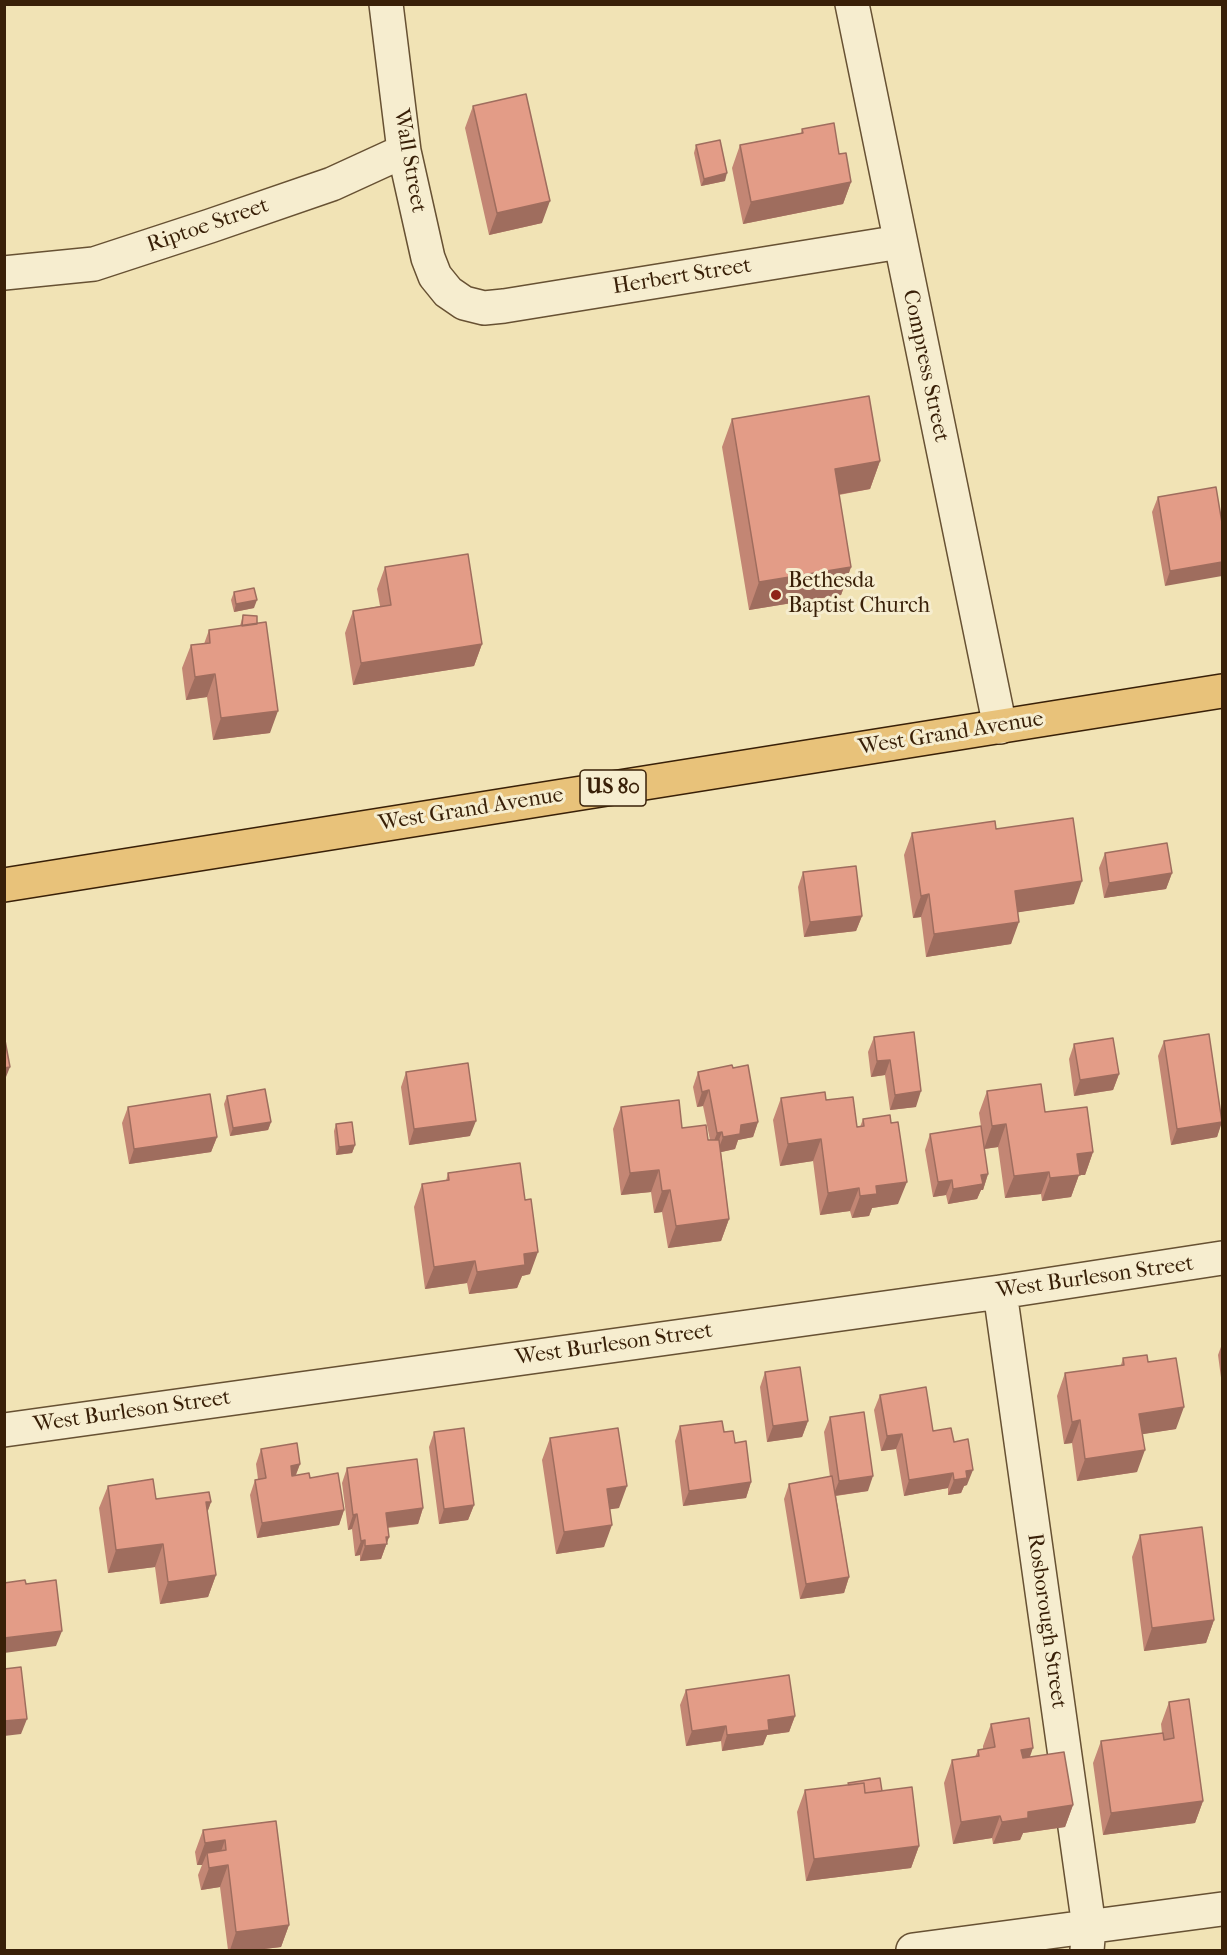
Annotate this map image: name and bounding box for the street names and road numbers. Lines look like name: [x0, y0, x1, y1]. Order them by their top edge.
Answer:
street label: Wall Street: [387, 107, 431, 215]
street label: Riptoe Street: [144, 193, 272, 259]
street label: Herbert Street: [611, 253, 753, 301]
street label: Compress Street: [896, 287, 954, 445]
street label: West Grand Avenue: [856, 706, 1046, 762]
road number: US 80: [580, 770, 646, 806]
street label: West Grand Avenue: [376, 782, 566, 838]
street label: West Burleson Street: [995, 1251, 1195, 1305]
street label: West Burleson Street: [514, 1318, 714, 1372]
street label: West Burleson Street: [32, 1385, 232, 1439]
street label: Rosborough Street: [1021, 1532, 1071, 1710]

